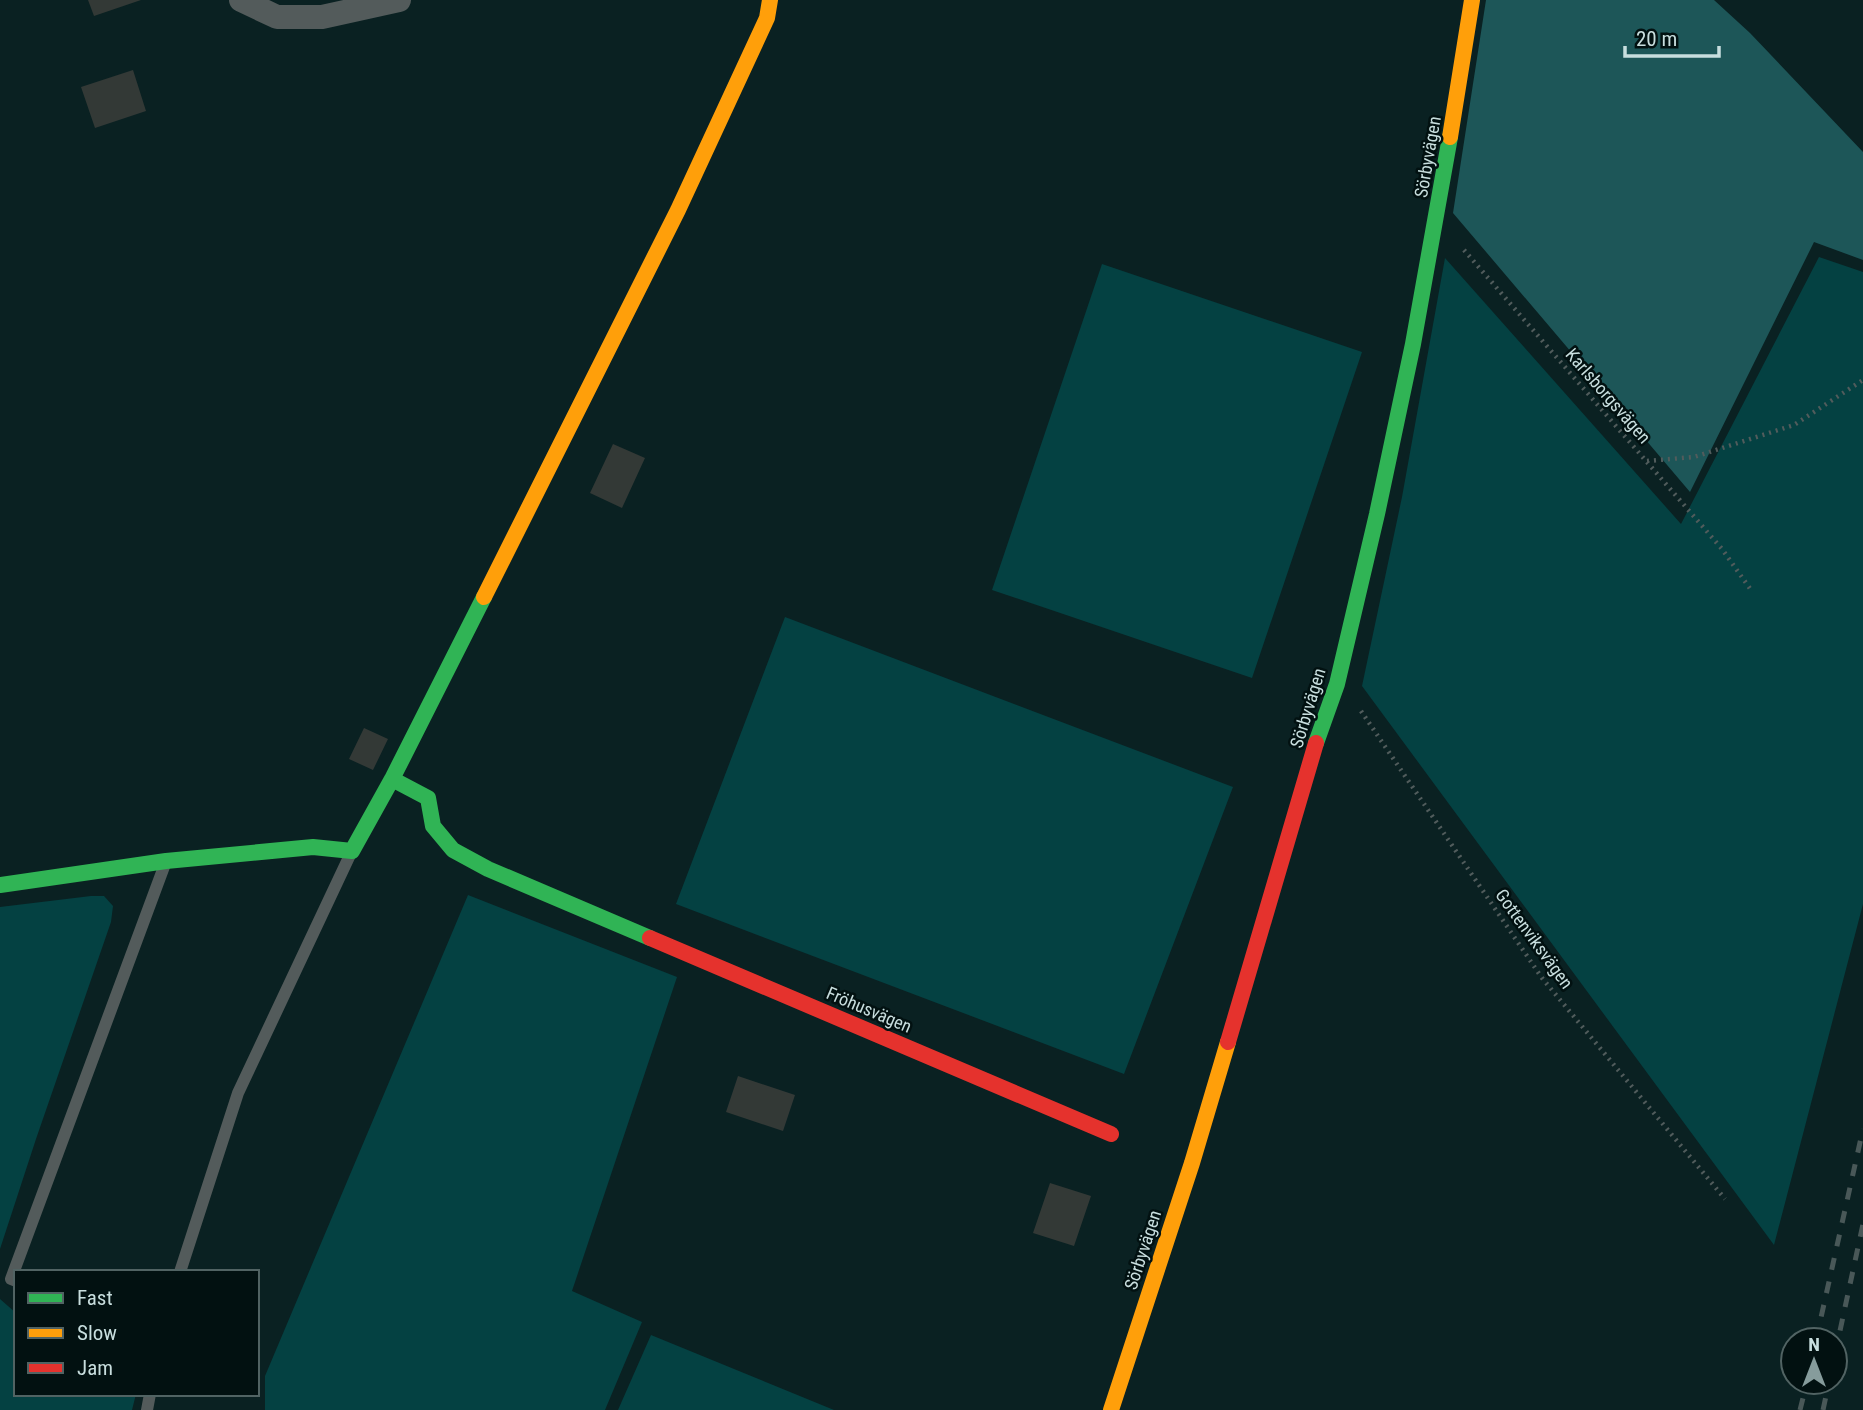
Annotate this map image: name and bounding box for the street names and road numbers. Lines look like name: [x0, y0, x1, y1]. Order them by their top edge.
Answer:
street label: Sörbyvägen: [1410, 115, 1445, 199]
street label: Karlsborgsvägen: [1561, 344, 1655, 447]
street label: Sörbyvägen: [1285, 665, 1330, 750]
street label: Gottenviksvägen: [1491, 885, 1578, 993]
street label: Fröhusvägen: [823, 982, 915, 1037]
street label: Sörbyvägen: [1120, 1207, 1165, 1292]

